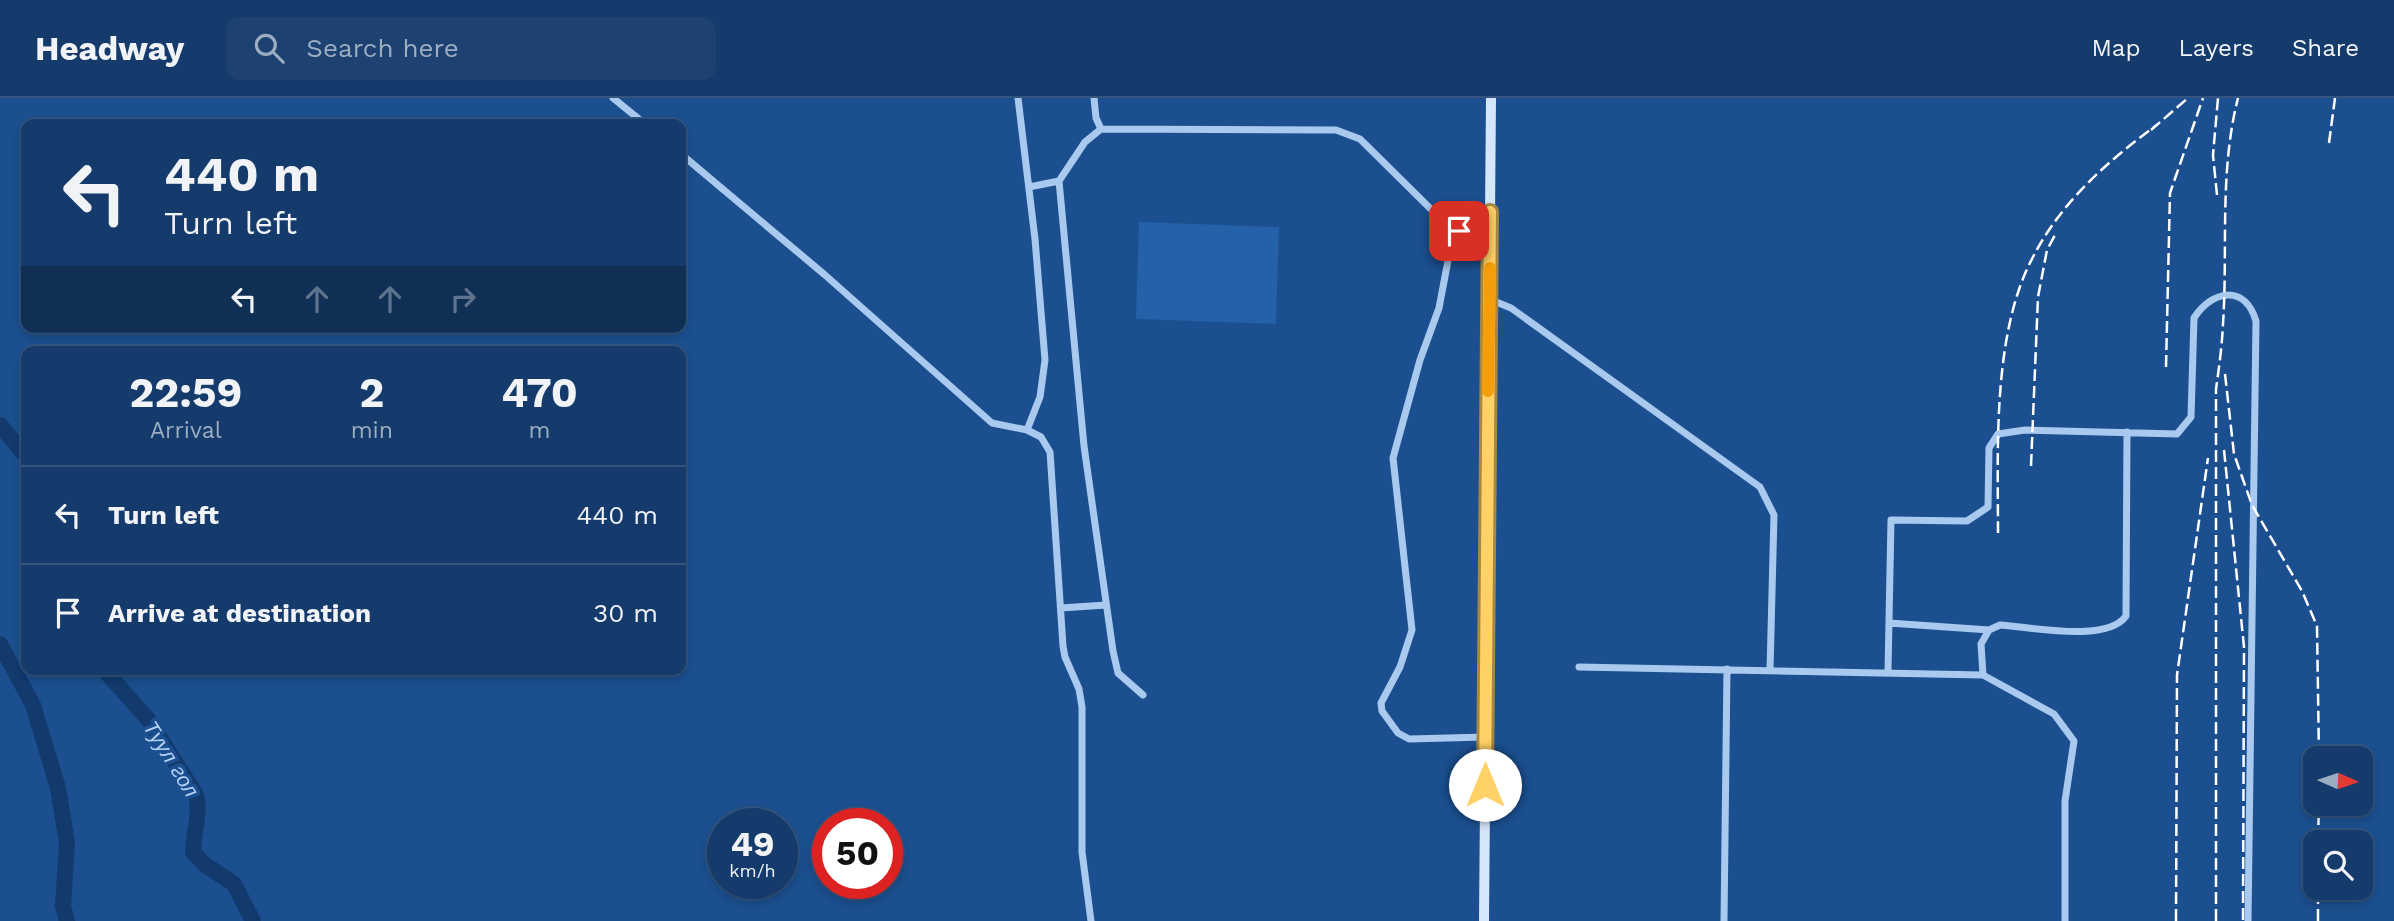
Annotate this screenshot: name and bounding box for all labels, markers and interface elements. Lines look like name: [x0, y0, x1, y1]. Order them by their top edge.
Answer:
search box: [226, 17, 716, 80]
text: Headway: [35, 29, 184, 68]
icon: search: [250, 29, 288, 67]
text: Search here: [306, 33, 459, 63]
text: Map: [2092, 34, 2140, 62]
text: Layers: [2178, 34, 2254, 62]
text: Share: [2292, 34, 2359, 62]
text: 440 m: [164, 145, 319, 203]
icon: left: [49, 147, 140, 238]
pin: [1429, 201, 1489, 261]
text: Turn left: [164, 204, 297, 242]
icon: arrive: [1440, 212, 1478, 250]
icon: left: [225, 280, 263, 318]
icon: ahead: [298, 280, 336, 318]
icon: ahead: [371, 280, 409, 318]
icon: right: [444, 280, 482, 318]
text: 22:59: [129, 368, 242, 417]
text: 2: [359, 368, 384, 417]
text: 470: [501, 368, 578, 417]
text: Arrival: [150, 417, 222, 444]
text: min: [351, 417, 393, 444]
text: m: [528, 417, 550, 444]
icon: left: [49, 496, 87, 534]
text: Turn left: [108, 500, 219, 530]
text: 440 m: [576, 500, 658, 530]
icon: arrive: [49, 594, 87, 632]
text: Arrive at destination: [108, 598, 371, 628]
text: 30 m: [593, 598, 658, 628]
water label: Туул гол: [138, 716, 205, 802]
north arrow: [2303, 746, 2373, 816]
map controls: [2303, 746, 2373, 900]
position arrow: [1448, 748, 1522, 822]
speed limit sign: 50: [812, 808, 903, 899]
text: 49: [730, 823, 775, 865]
button: search: [2303, 830, 2373, 900]
text: km/h: [729, 860, 776, 881]

